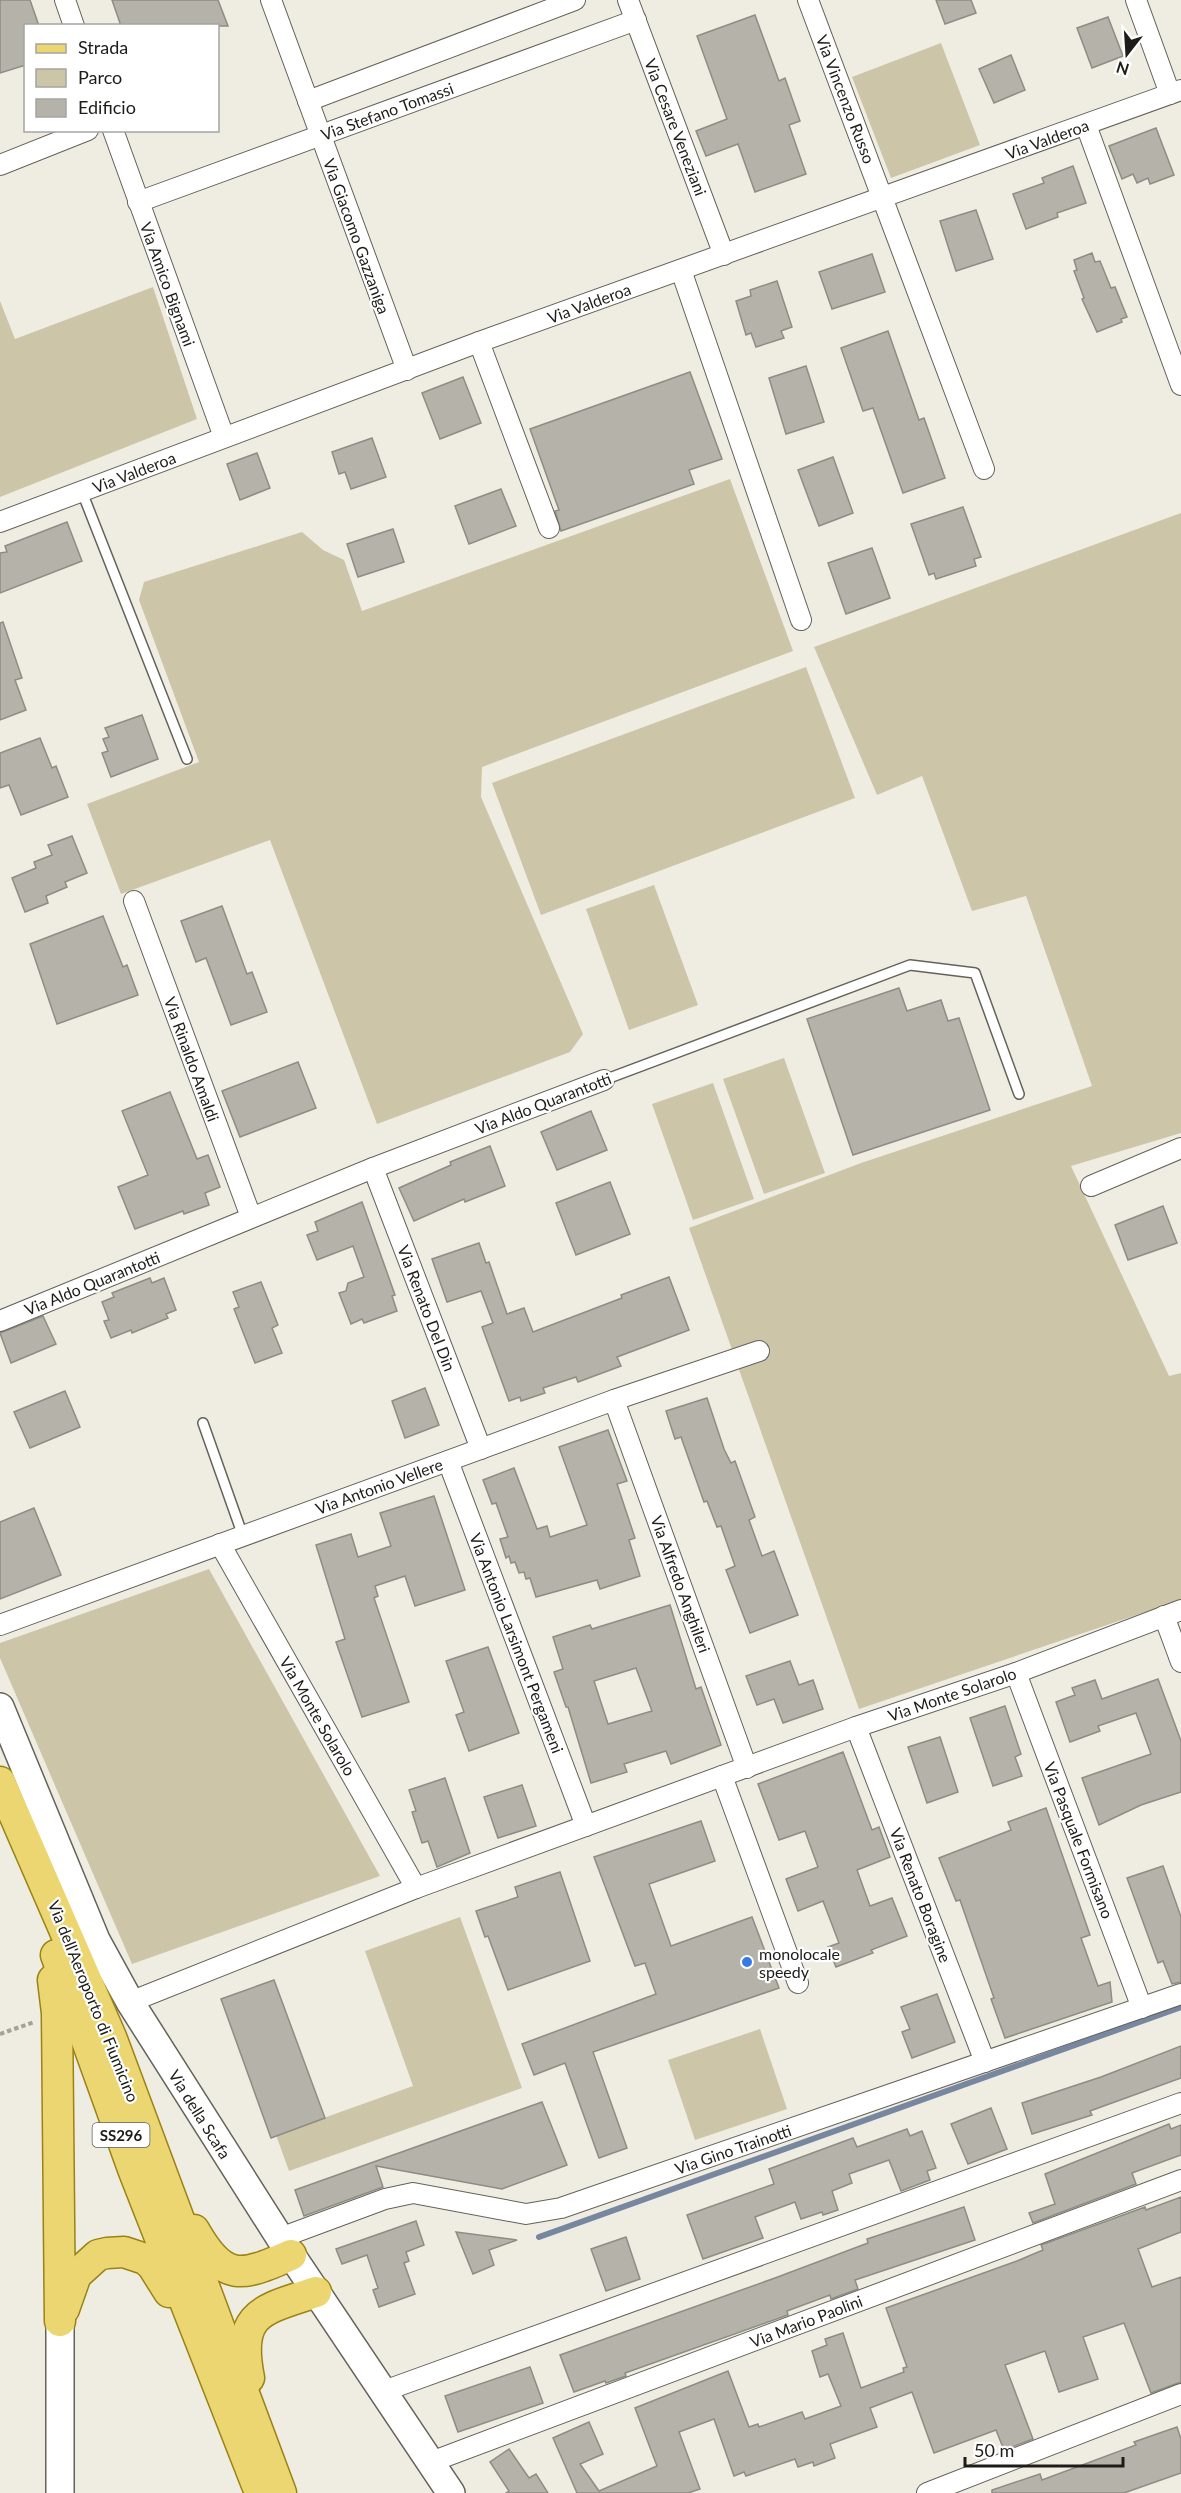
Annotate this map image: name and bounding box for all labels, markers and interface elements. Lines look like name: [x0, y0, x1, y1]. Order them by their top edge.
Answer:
legend: [24, 24, 219, 132]
north arrow: [1097, 24, 1157, 84]
street label: Via Vincenzo Russo: [813, 32, 879, 166]
text: Strada: [78, 36, 128, 58]
street label: Via Cesare Veneziani: [641, 56, 711, 198]
text: N: [1114, 58, 1131, 80]
text: Parco: [78, 66, 122, 88]
street label: Via Stefano Tomassi: [318, 78, 456, 144]
text: Edificio: [78, 96, 136, 118]
street label: Via Valderoa: [1003, 115, 1091, 163]
street label: Via Giacomo Gazzaniga: [320, 156, 394, 316]
street label: Via Amico Bignami: [137, 219, 199, 349]
street label: Via Valderoa: [545, 279, 633, 327]
street label: Via Valderoa: [90, 447, 178, 497]
street label: Via Rinaldo Amaldi: [161, 994, 223, 1124]
street label: Via Aldo Quarantotti: [472, 1068, 614, 1138]
street label: Via Renato Del Din: [394, 1242, 460, 1374]
street label: Via Aldo Quarantotti: [21, 1247, 163, 1319]
street label: Via Antonio Vellere: [313, 1454, 445, 1518]
street label: Via Alfredo Anghileri: [647, 1513, 715, 1655]
street label: Via Antonio Larsimont Pergameni: [466, 1530, 568, 1756]
street label: Via Monte Solarolo: [276, 1653, 360, 1779]
street label: Via Monte Solarolo: [885, 1663, 1019, 1725]
street label: Via Pasquale Formisano: [1040, 1759, 1118, 1921]
street label: Via Renato Boragine: [887, 1825, 955, 1965]
street label: Via dell'Aeroporto di Fiumicino: [45, 1898, 143, 2104]
place label: monolocale speedy: [759, 1944, 840, 1981]
marker: monolocale speedy: [740, 1955, 754, 1969]
street label: Via della Scafa: [165, 2066, 235, 2162]
street label: Via Gino Trainotti: [672, 2120, 794, 2178]
road number: SS296: [92, 2123, 150, 2147]
street label: Via Mario Paolini: [747, 2291, 865, 2351]
scale bar: [965, 2430, 1122, 2468]
text: 50 m: [974, 2439, 1014, 2461]

